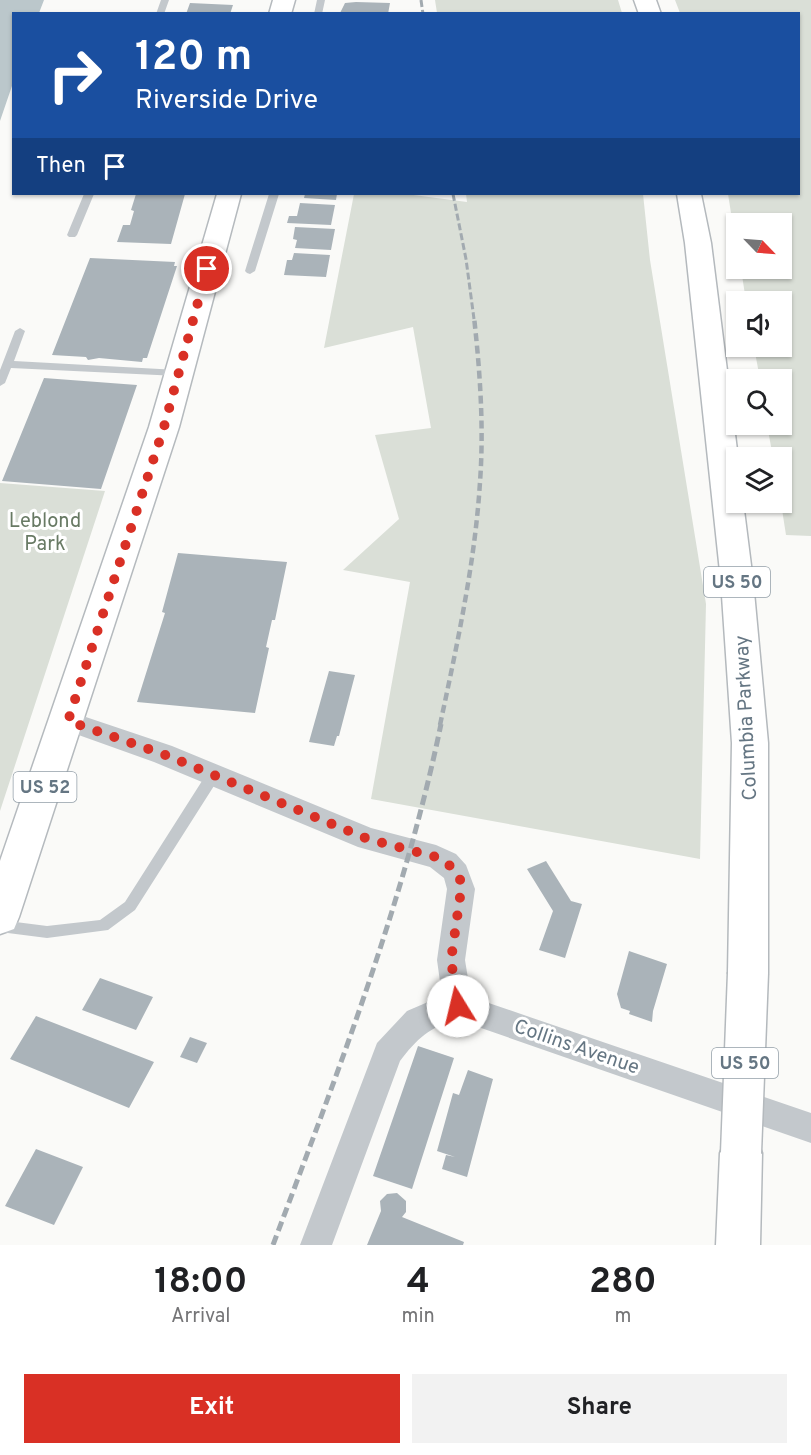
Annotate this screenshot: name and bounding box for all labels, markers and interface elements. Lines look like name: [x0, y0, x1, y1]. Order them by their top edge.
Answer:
text: 120 m: [135, 32, 252, 85]
icon: right: [36, 36, 114, 114]
text: Riverside Drive: [135, 84, 318, 118]
icon: arrive: [98, 150, 131, 183]
text: Then: [36, 153, 86, 180]
north arrow: [726, 213, 792, 279]
map controls: [726, 213, 792, 513]
pin: [181, 243, 232, 294]
icon: arrive: [190, 252, 223, 285]
button: sound: [726, 291, 792, 357]
button: search: [726, 369, 792, 435]
button: layers: [726, 447, 792, 513]
park label: Leblond Park: [9, 509, 81, 558]
road number: US 50: [704, 567, 770, 597]
street label: Columbia Parkway: [730, 635, 764, 801]
road number: US 52: [14, 772, 76, 802]
position arrow: [426, 974, 490, 1038]
street label: Collins Avenue: [510, 1014, 643, 1082]
road number: US 50: [712, 1048, 778, 1078]
text: 18:00: [154, 1260, 247, 1306]
text: 4: [407, 1260, 430, 1306]
text: 280: [589, 1260, 657, 1306]
text: Arrival: [171, 1304, 231, 1330]
text: min: [402, 1304, 435, 1330]
text: m: [614, 1304, 631, 1330]
button: Exit: [24, 1374, 400, 1443]
button: Share: [412, 1374, 787, 1443]

